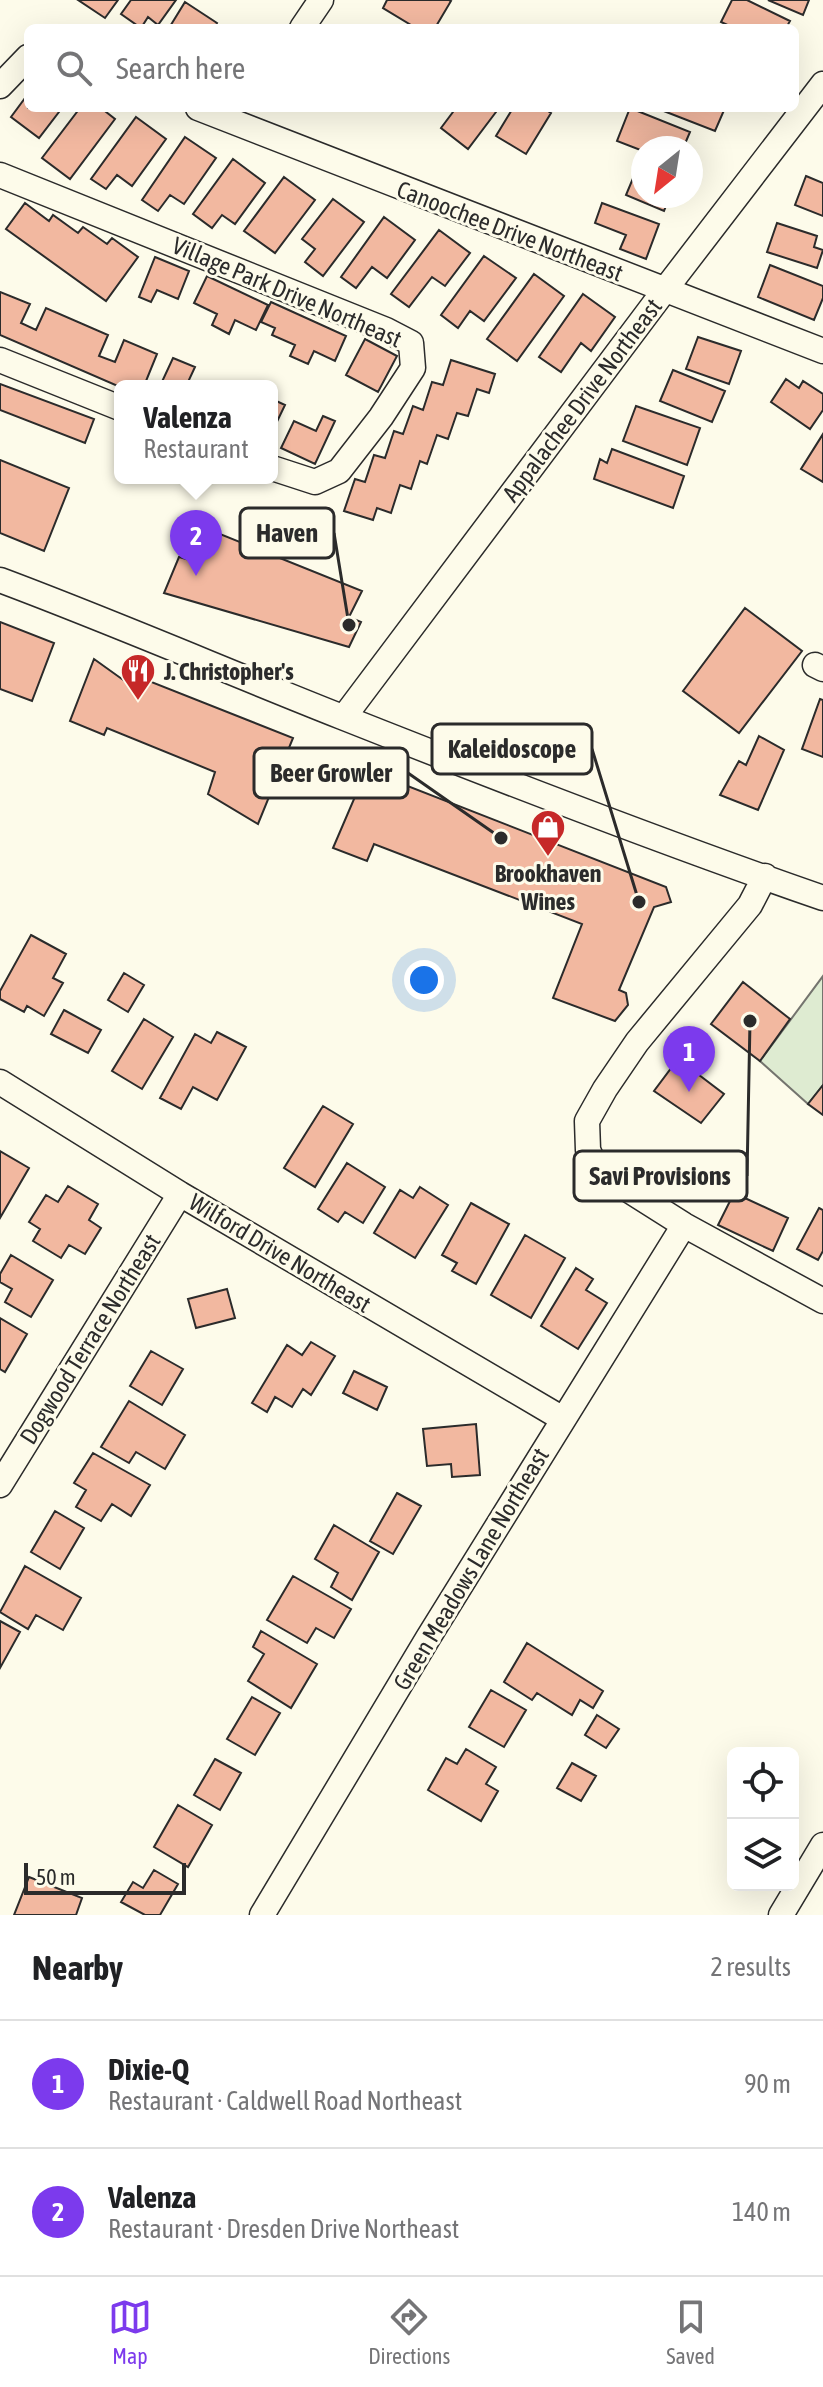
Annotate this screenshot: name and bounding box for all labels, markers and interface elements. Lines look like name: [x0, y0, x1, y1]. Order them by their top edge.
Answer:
search box: [24, 24, 799, 112]
icon: search: [52, 46, 96, 90]
text: Search here: [116, 51, 245, 85]
north arrow: [631, 136, 703, 208]
street label: Canoochee Drive Northeast: [393, 175, 627, 287]
street label: Village Park Drive Northeast: [168, 231, 406, 353]
street label: Appalachee Drive Northeast: [497, 293, 667, 507]
popup: [114, 380, 278, 484]
text: Valenza: [143, 400, 232, 434]
text: Restaurant: [143, 434, 249, 464]
callout: Haven: [240, 508, 334, 558]
pin: 2: [170, 510, 222, 576]
text: Haven: [256, 518, 318, 548]
restaurant icon: J. Christopher's: [119, 652, 157, 702]
place label: J. Christopher's: [163, 658, 294, 685]
callout: Kaleidoscope: [432, 724, 592, 774]
text: Kaleidoscope: [448, 734, 576, 764]
callout: Beer Growler: [254, 748, 408, 798]
text: Beer Growler: [270, 758, 393, 788]
shop icon: Brookhaven Wines: [529, 808, 567, 858]
place label: Brookhaven Wines: [495, 860, 601, 915]
your location: [404, 960, 444, 1000]
pin: 1: [663, 1026, 715, 1092]
callout: Savi Provisions: [574, 1151, 747, 1201]
text: Savi Provisions: [589, 1161, 731, 1191]
street label: Wilford Drive Northeast: [184, 1188, 376, 1318]
street label: Dogwood Terrace Northeast: [14, 1229, 166, 1449]
street label: Green Meadows Lane Northeast: [388, 1443, 554, 1695]
map controls: [727, 1747, 799, 1891]
button: locate: [727, 1747, 799, 1819]
button: layers: [727, 1819, 799, 1891]
scale bar: [24, 1859, 186, 1895]
text: 50 m: [36, 1864, 76, 1890]
text: Nearby: [32, 1948, 123, 1987]
text: 2 results: [710, 1952, 791, 1982]
text: Dixie-Q: [108, 2052, 189, 2086]
text: 1: [52, 2069, 64, 2099]
text: 90 m: [744, 2069, 791, 2099]
text: Restaurant · Caldwell Road Northeast: [108, 2086, 462, 2116]
text: Valenza: [108, 2180, 196, 2214]
text: 2: [52, 2197, 64, 2227]
text: 140 m: [732, 2197, 791, 2227]
text: Restaurant · Dresden Drive Northeast: [108, 2214, 459, 2244]
tab: Map: [108, 2295, 152, 2369]
tab: Directions: [368, 2295, 450, 2369]
tab: Saved: [666, 2295, 715, 2369]

